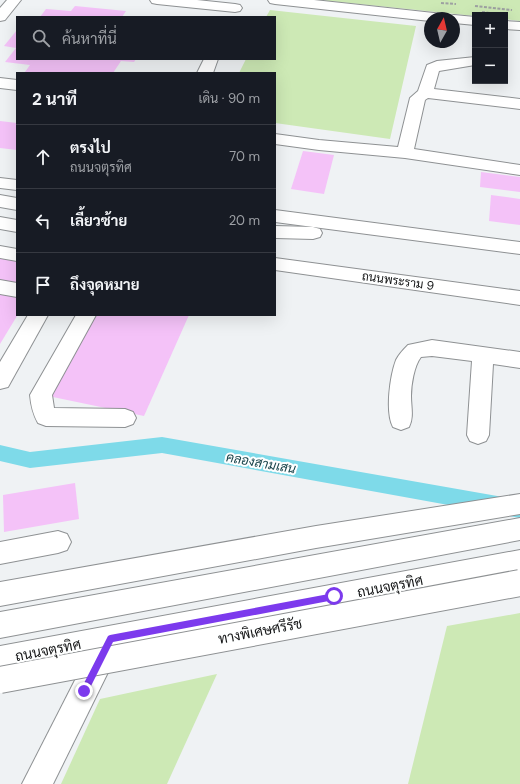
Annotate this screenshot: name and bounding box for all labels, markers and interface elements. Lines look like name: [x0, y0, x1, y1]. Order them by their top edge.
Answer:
north arrow: [424, 12, 460, 48]
map controls: [472, 12, 508, 84]
button: +: [472, 12, 508, 48]
search box: [16, 16, 276, 60]
icon: search: [30, 27, 52, 49]
text: ค้นหาที่นี่: [62, 29, 117, 49]
button: −: [472, 48, 508, 84]
text: 2 นาที: [32, 88, 77, 110]
text: เดิน · 90 m: [198, 90, 260, 107]
text: ตรงไป: [70, 138, 111, 158]
icon: ahead: [32, 146, 54, 168]
text: 70 m: [229, 148, 260, 165]
text: ถนนจตุรทิศ: [70, 159, 132, 176]
icon: left: [32, 210, 54, 232]
text: เลี้ยวซ้าย: [70, 211, 127, 231]
text: 20 m: [229, 212, 260, 229]
street label: ถนนพระราม 9: [361, 268, 435, 294]
icon: arrive: [32, 274, 54, 296]
text: ถึงจุดหมาย: [70, 275, 140, 295]
water label: คลองสามเสน: [225, 448, 298, 478]
street label: ถนนจตุรทิศ: [356, 571, 425, 602]
route start: [325, 587, 343, 605]
street label: ทางพิเศษศรีรัช: [216, 614, 304, 648]
street label: ถนนจตุรทิศ: [14, 635, 83, 666]
route end: [75, 682, 93, 700]

